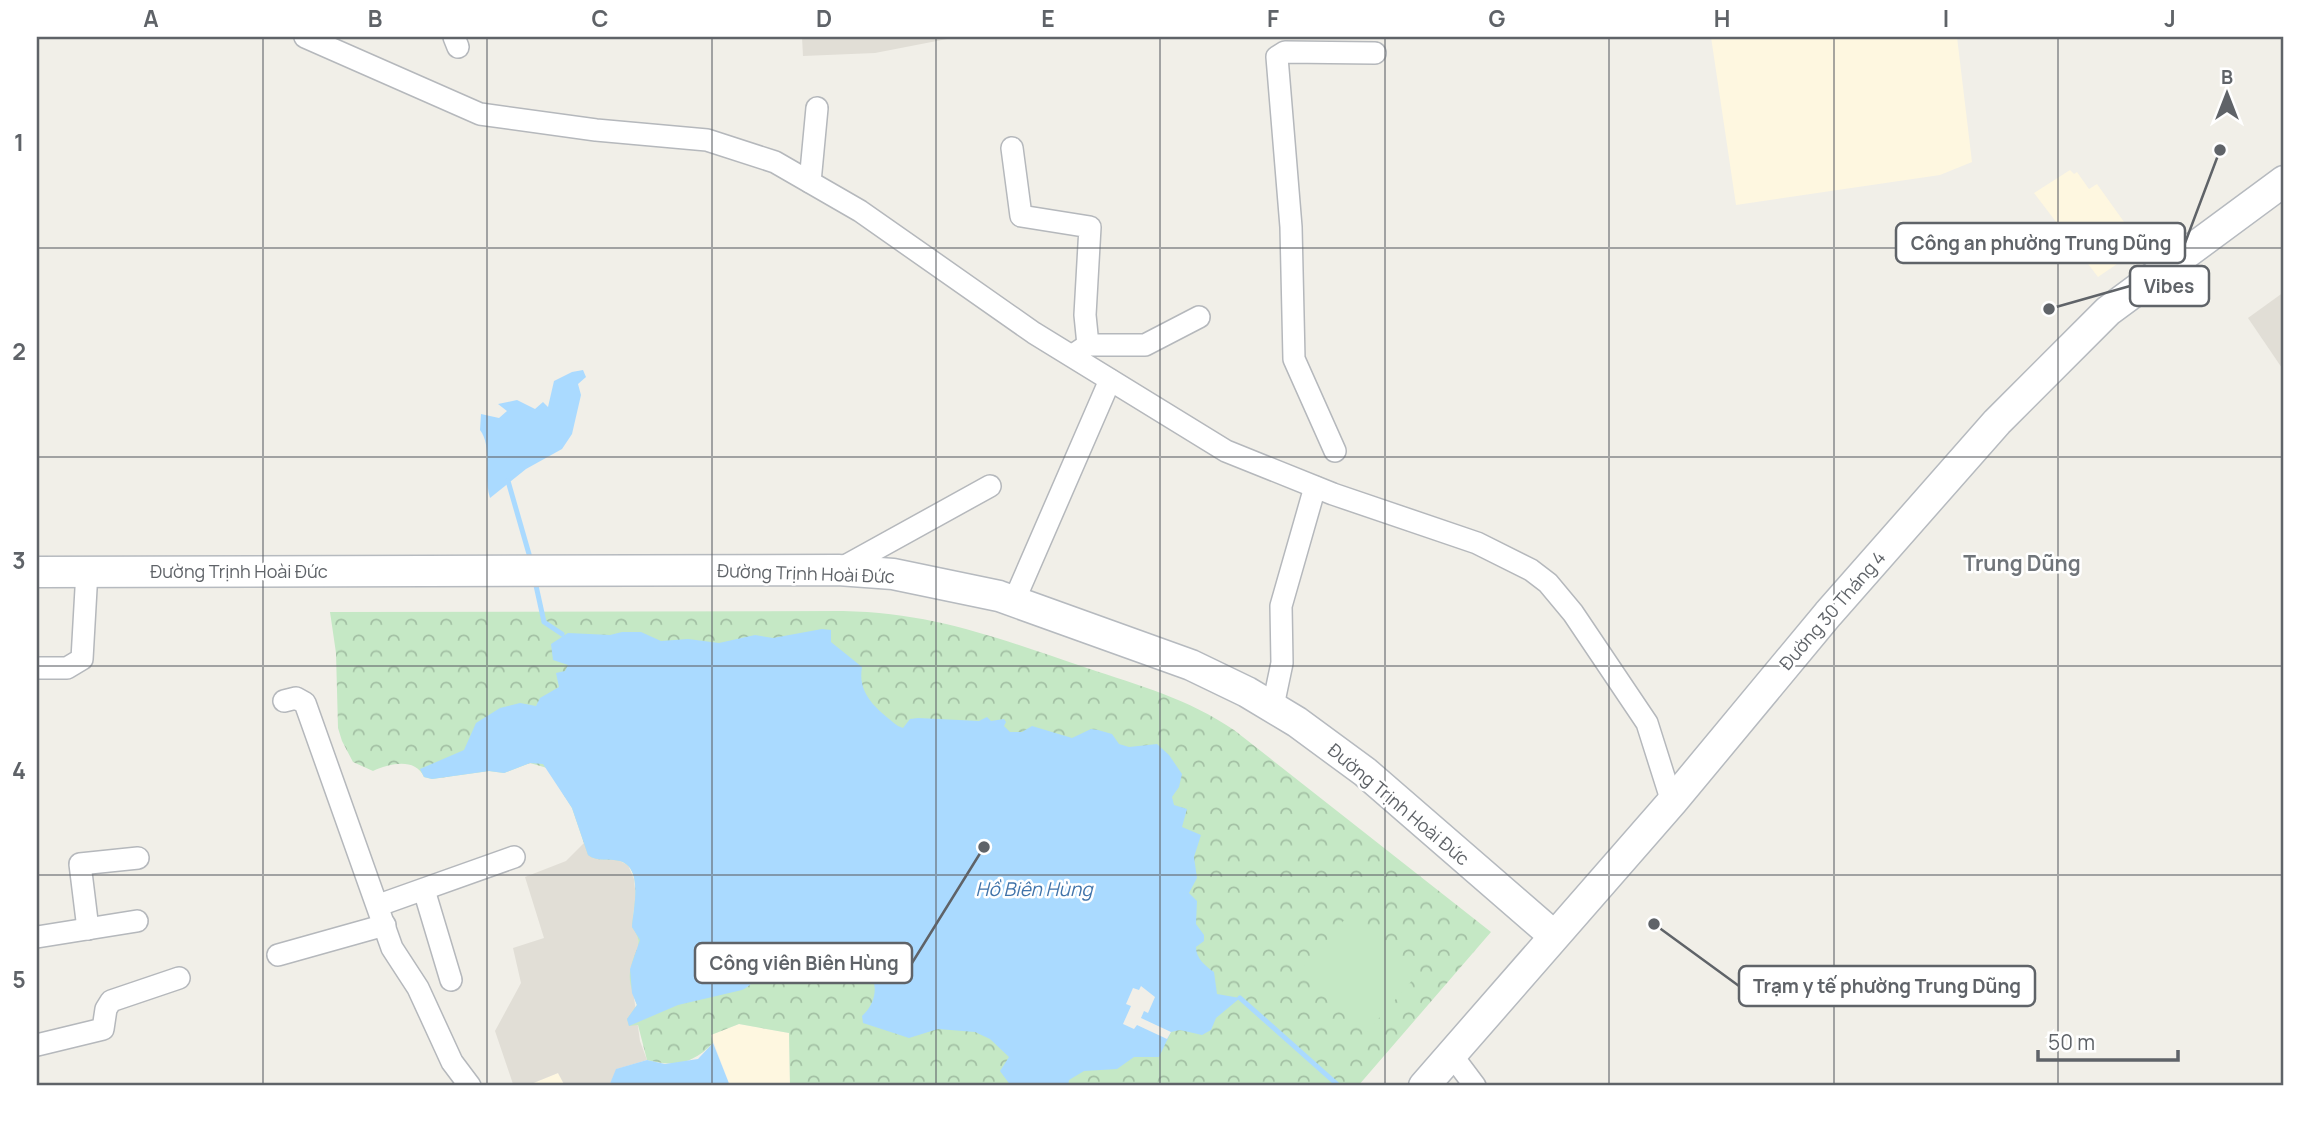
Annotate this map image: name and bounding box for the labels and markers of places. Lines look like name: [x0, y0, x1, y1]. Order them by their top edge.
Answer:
callout: Công an phường Trung Dũng: [1896, 223, 2185, 263]
callout: Vibes: [2130, 266, 2209, 306]
callout: Công viên Biên Hùng: [695, 943, 912, 983]
callout: Trạm y tế phường Trung Dũng: [1739, 966, 2035, 1006]

